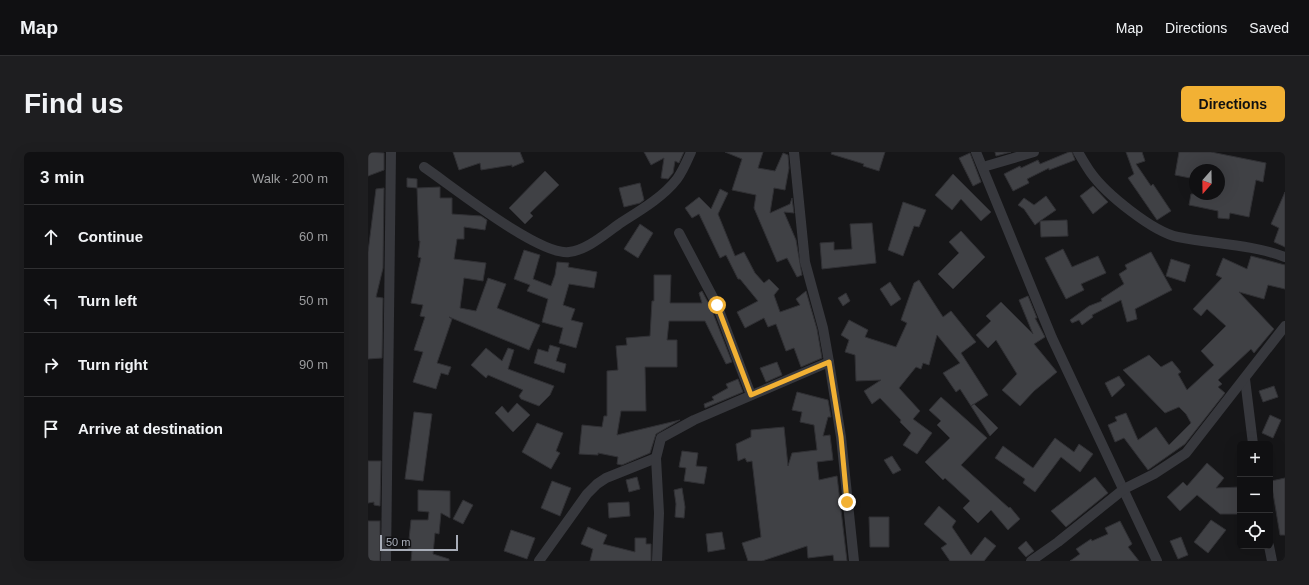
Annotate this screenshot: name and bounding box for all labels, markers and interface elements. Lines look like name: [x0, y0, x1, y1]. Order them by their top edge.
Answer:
text: Map: [20, 17, 58, 38]
text: Map: [1116, 20, 1143, 36]
text: Directions: [1165, 20, 1227, 36]
text: Saved: [1249, 20, 1289, 36]
button: Directions: [1181, 86, 1285, 122]
text: Find us: [24, 88, 124, 119]
north arrow: [1189, 164, 1225, 200]
text: 3 min: [40, 168, 84, 187]
text: Walk · 200 m: [252, 171, 328, 186]
icon: ahead: [40, 226, 62, 248]
text: Continue: [78, 228, 143, 245]
text: 60 m: [299, 229, 328, 244]
icon: left: [40, 290, 62, 312]
text: Turn left: [78, 292, 137, 309]
text: 50 m: [299, 293, 328, 308]
route start: [708, 296, 726, 314]
icon: right: [40, 354, 62, 376]
text: Turn right: [78, 356, 148, 373]
text: 90 m: [299, 357, 328, 372]
icon: arrive: [40, 418, 62, 440]
text: Arrive at destination: [78, 420, 223, 437]
map controls: [1237, 441, 1273, 549]
button: +: [1237, 441, 1273, 477]
button: −: [1237, 477, 1273, 513]
route end: [838, 493, 856, 511]
button: locate: [1237, 513, 1273, 549]
scale bar: [380, 533, 458, 552]
text: 50 m: [386, 536, 410, 548]

